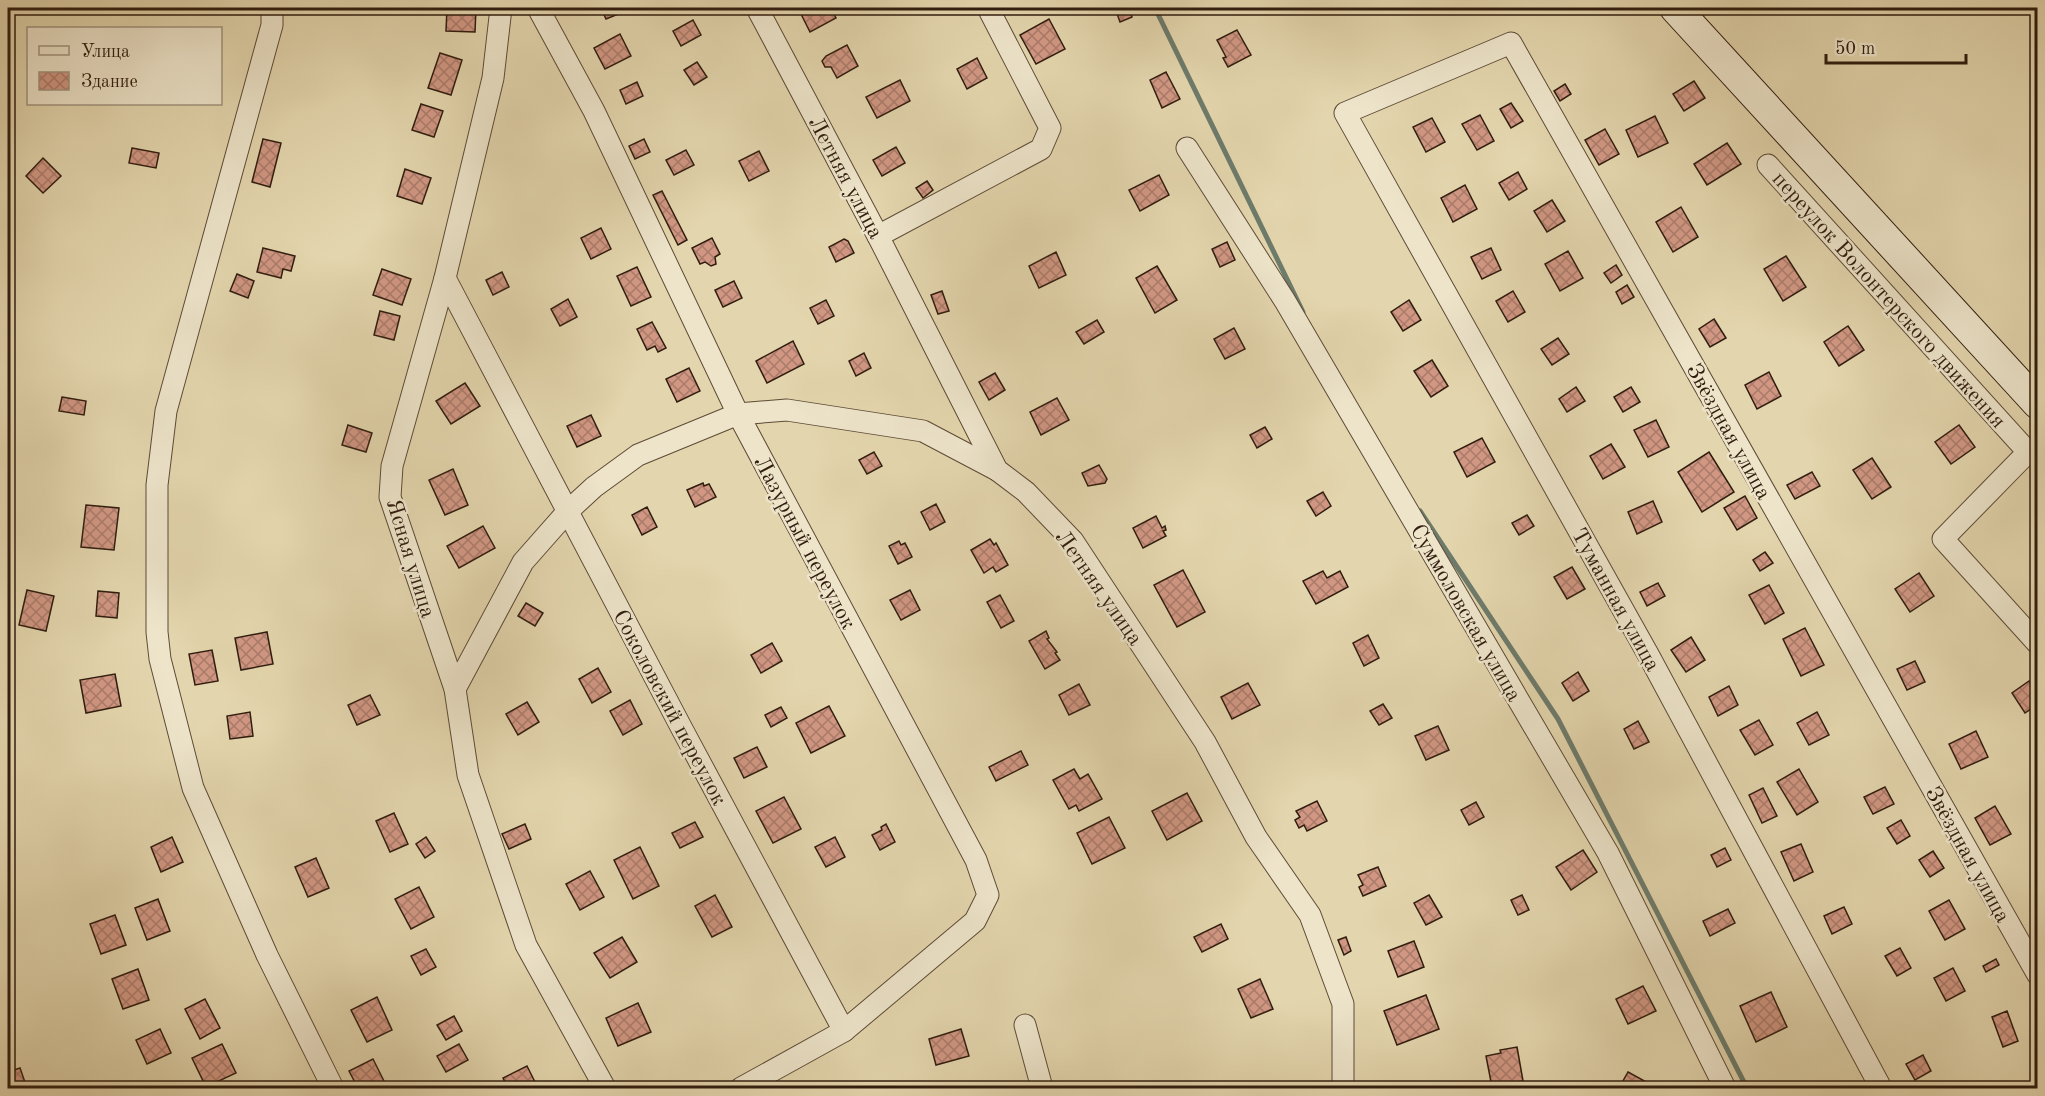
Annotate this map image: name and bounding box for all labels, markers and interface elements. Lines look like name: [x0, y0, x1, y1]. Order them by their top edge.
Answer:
legend: [27, 27, 222, 105]
scale bar: [1826, 27, 1966, 65]
text: 50 m: [1835, 40, 1875, 58]
text: Улица: [81, 43, 130, 61]
text: Здание: [81, 73, 138, 91]
street label: Летняя улица: [804, 113, 887, 243]
street label: переулок Волонтерского движения: [1768, 168, 2009, 433]
street label: Звёздная улица: [1682, 360, 1775, 504]
street label: Лазурный переулок: [749, 453, 859, 633]
street label: Ясная улица: [382, 497, 439, 621]
street label: Суммоловская улица: [1406, 521, 1525, 705]
street label: Туманная улица: [1567, 525, 1664, 675]
street label: Летняя улица: [1051, 527, 1146, 650]
street label: Соколовский переулок: [608, 607, 730, 809]
street label: Звёздная улица: [1921, 783, 2014, 927]

